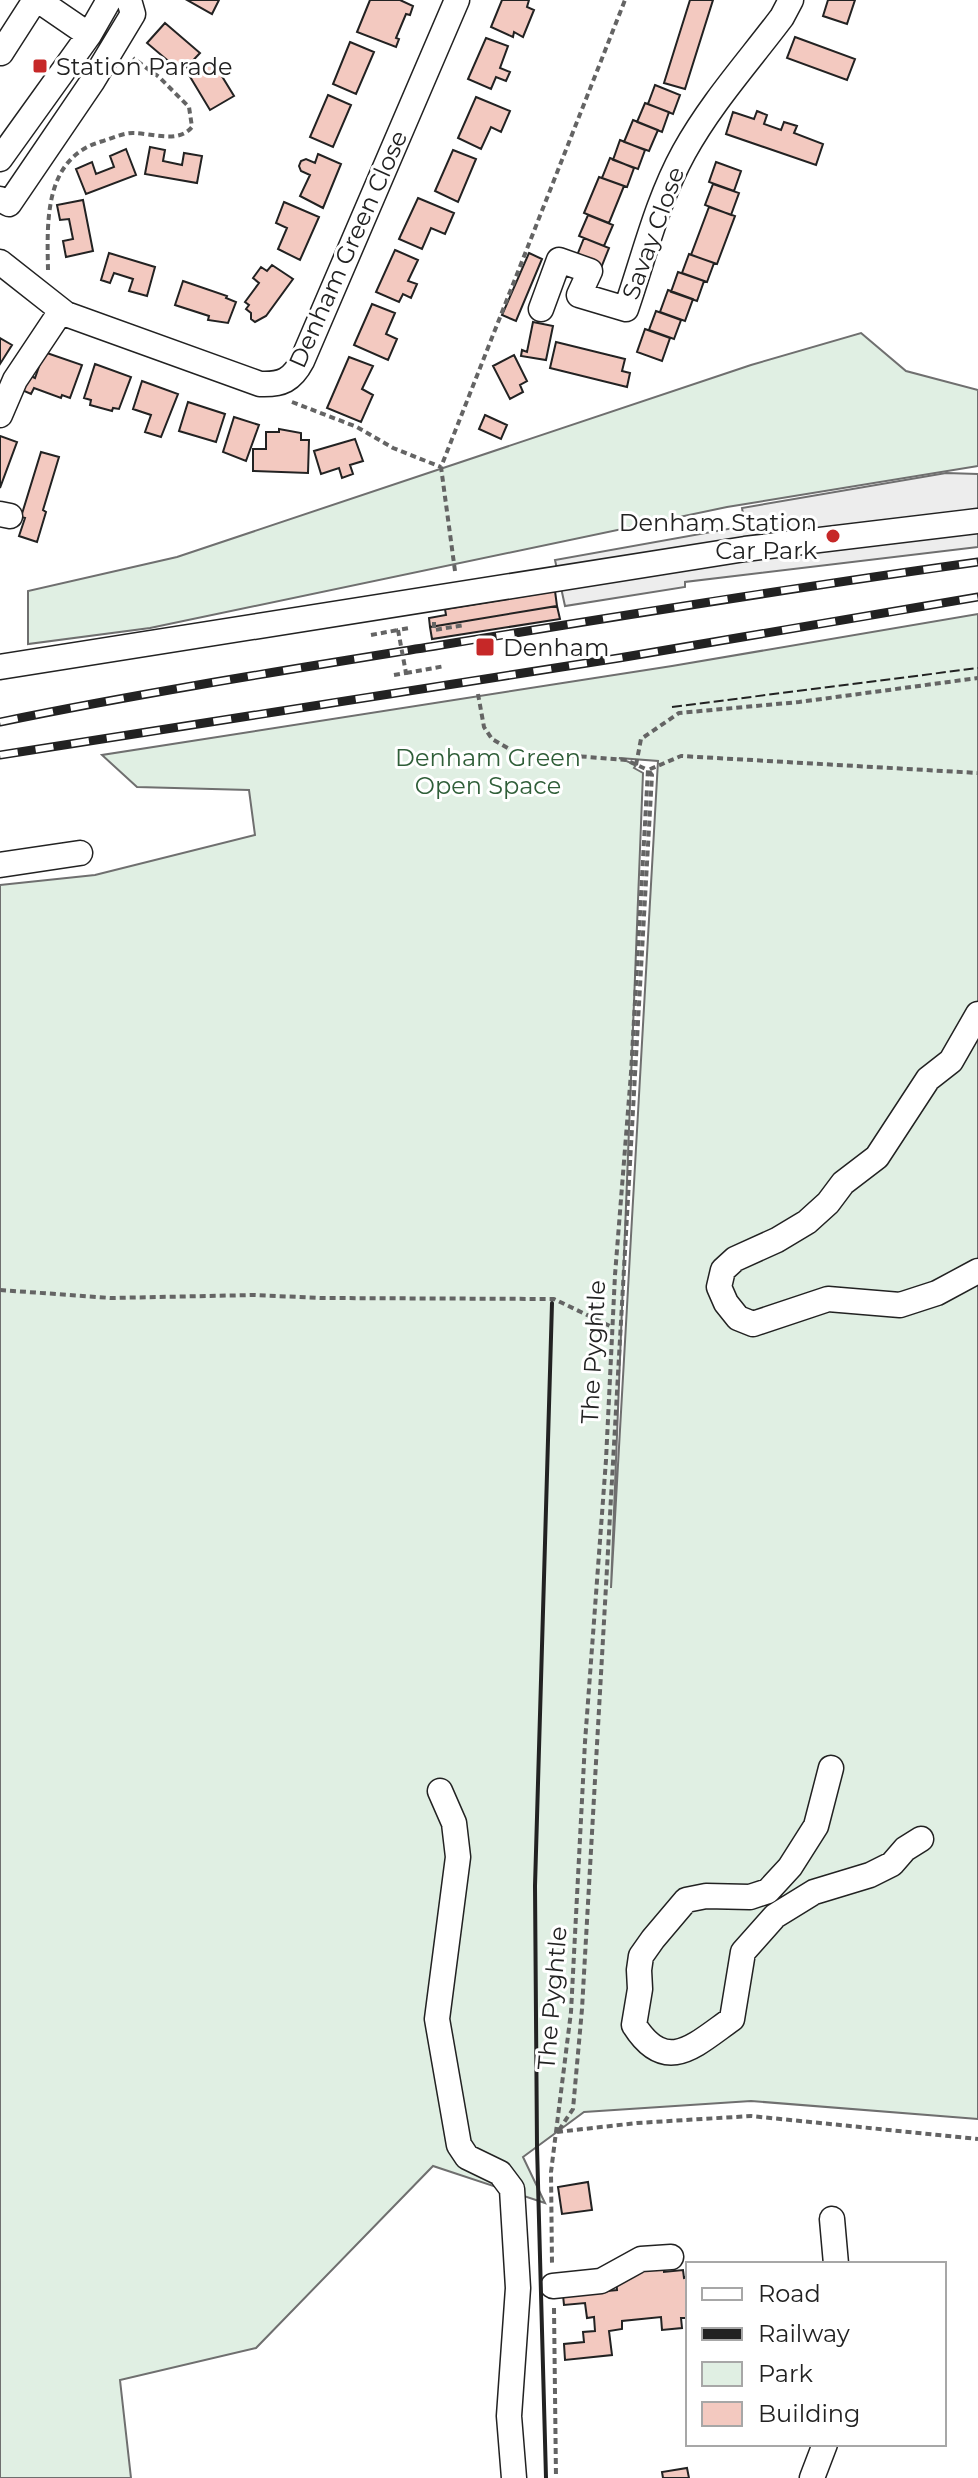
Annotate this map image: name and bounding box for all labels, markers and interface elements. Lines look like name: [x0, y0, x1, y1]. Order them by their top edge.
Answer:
place label: Station Parade: [56, 52, 233, 81]
marker: Station Parade: [31, 57, 49, 75]
street label: Denham Green Close: [283, 126, 413, 372]
street label: Savay Close: [616, 163, 690, 303]
place label: Denham Station Car Park: [619, 508, 818, 565]
marker: Denham Station Car Park: [824, 527, 842, 545]
place label: Denham: [503, 633, 609, 662]
marker: Denham: [474, 636, 496, 658]
park label: Denham Green Open Space: [395, 743, 581, 800]
street label: The Pyghtle: [575, 1279, 611, 1425]
street label: The Pyghtle: [531, 1925, 573, 2071]
legend: [686, 2262, 946, 2446]
text: Road: [758, 2279, 821, 2308]
text: Railway: [758, 2319, 850, 2348]
text: Park: [758, 2359, 813, 2388]
text: Building: [758, 2399, 861, 2428]

